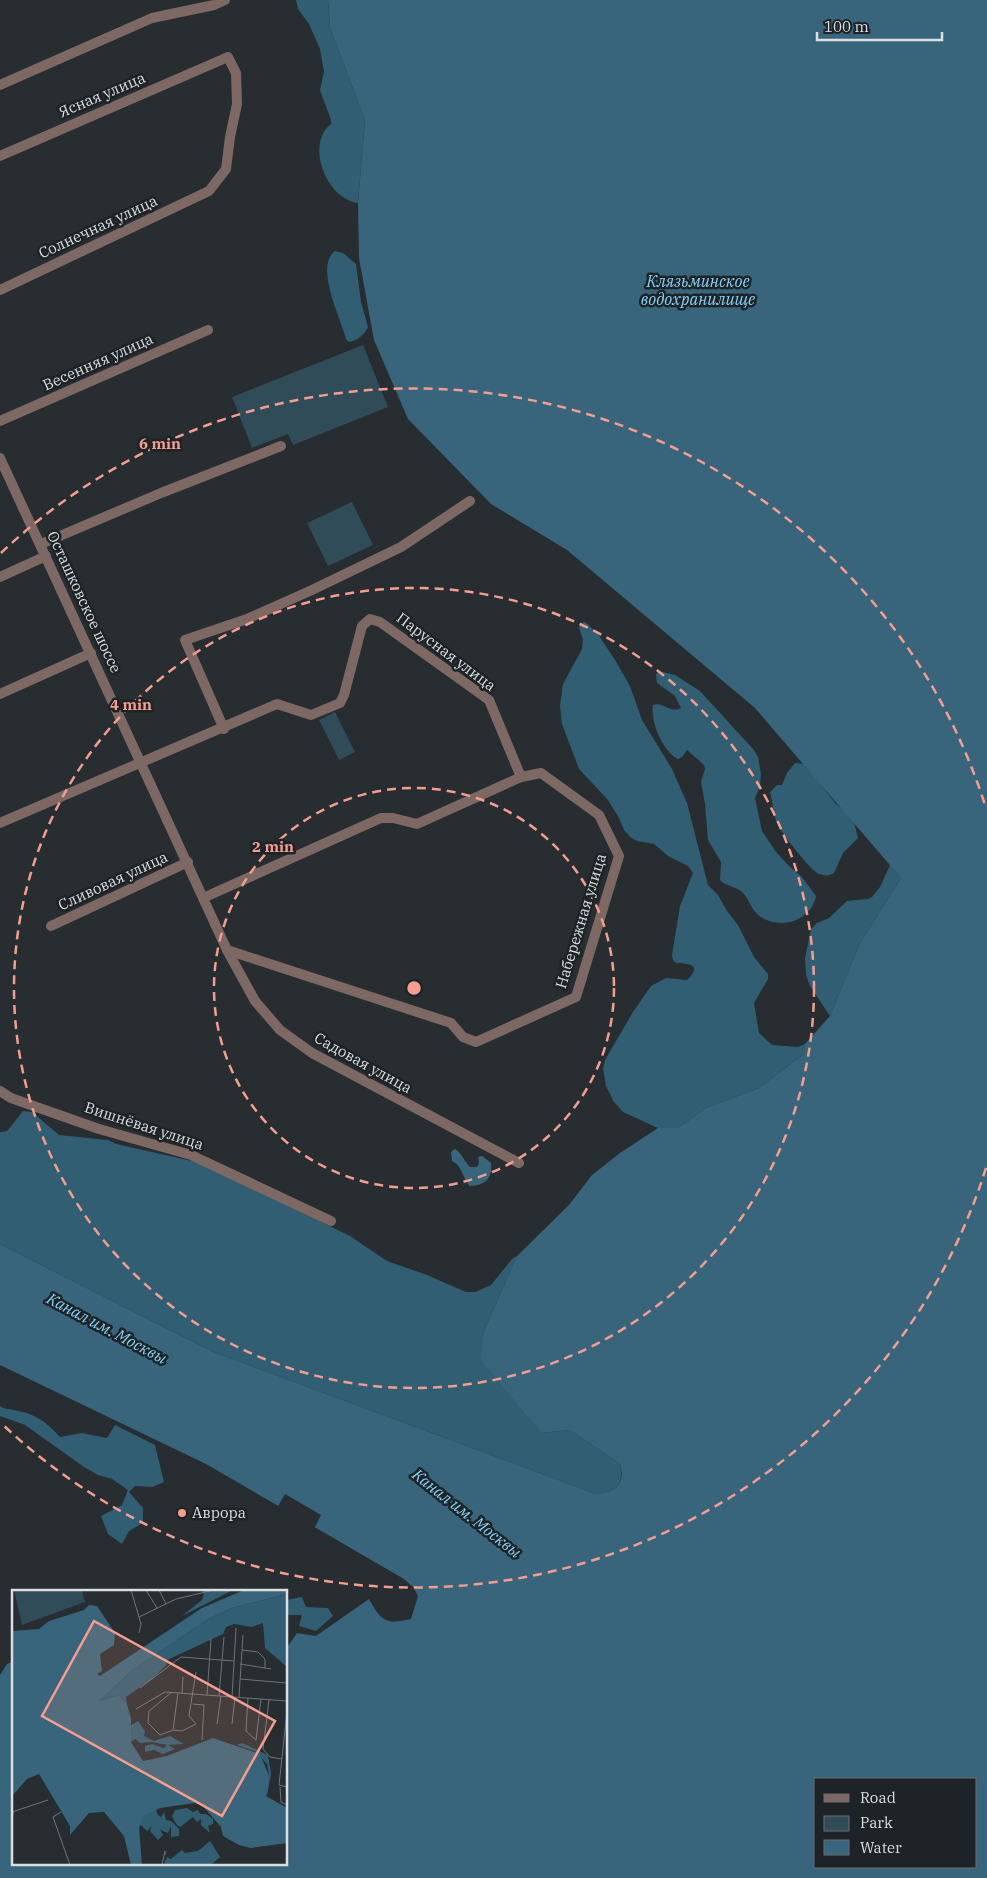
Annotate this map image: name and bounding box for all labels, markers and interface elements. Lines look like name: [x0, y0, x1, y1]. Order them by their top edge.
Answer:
scale bar: [817, 10, 942, 42]
text: 100 m: [824, 17, 869, 36]
street label: Ясная улица: [56, 68, 148, 121]
street label: Солнечная улица: [35, 191, 160, 262]
water label: Клязьминское водохранилище: [641, 271, 755, 309]
street label: Весенняя улица: [40, 329, 156, 394]
text: 6 min: [139, 434, 181, 453]
street label: Осташковское шоссе: [43, 528, 126, 676]
street label: Парусная улица: [393, 608, 500, 695]
text: 4 min: [110, 695, 152, 714]
text: 2 min: [252, 837, 294, 856]
street label: Сливовая улица: [55, 847, 171, 914]
street label: Набережная улица: [551, 851, 610, 991]
centre of rings: [405, 979, 423, 997]
street label: Садовая улица: [311, 1028, 415, 1097]
street label: Вишнёвая улица: [82, 1097, 206, 1154]
water label: Канал им. Москвы: [43, 1288, 171, 1368]
water label: Канал им. Москвы: [408, 1464, 526, 1562]
place label: Аврора: [192, 1503, 246, 1522]
marker: Аврора: [176, 1507, 188, 1519]
inset map: [12, 1590, 288, 1866]
legend: [814, 1778, 977, 1868]
text: Road: [860, 1788, 896, 1807]
text: Park: [860, 1813, 893, 1832]
text: Water: [860, 1838, 902, 1857]

